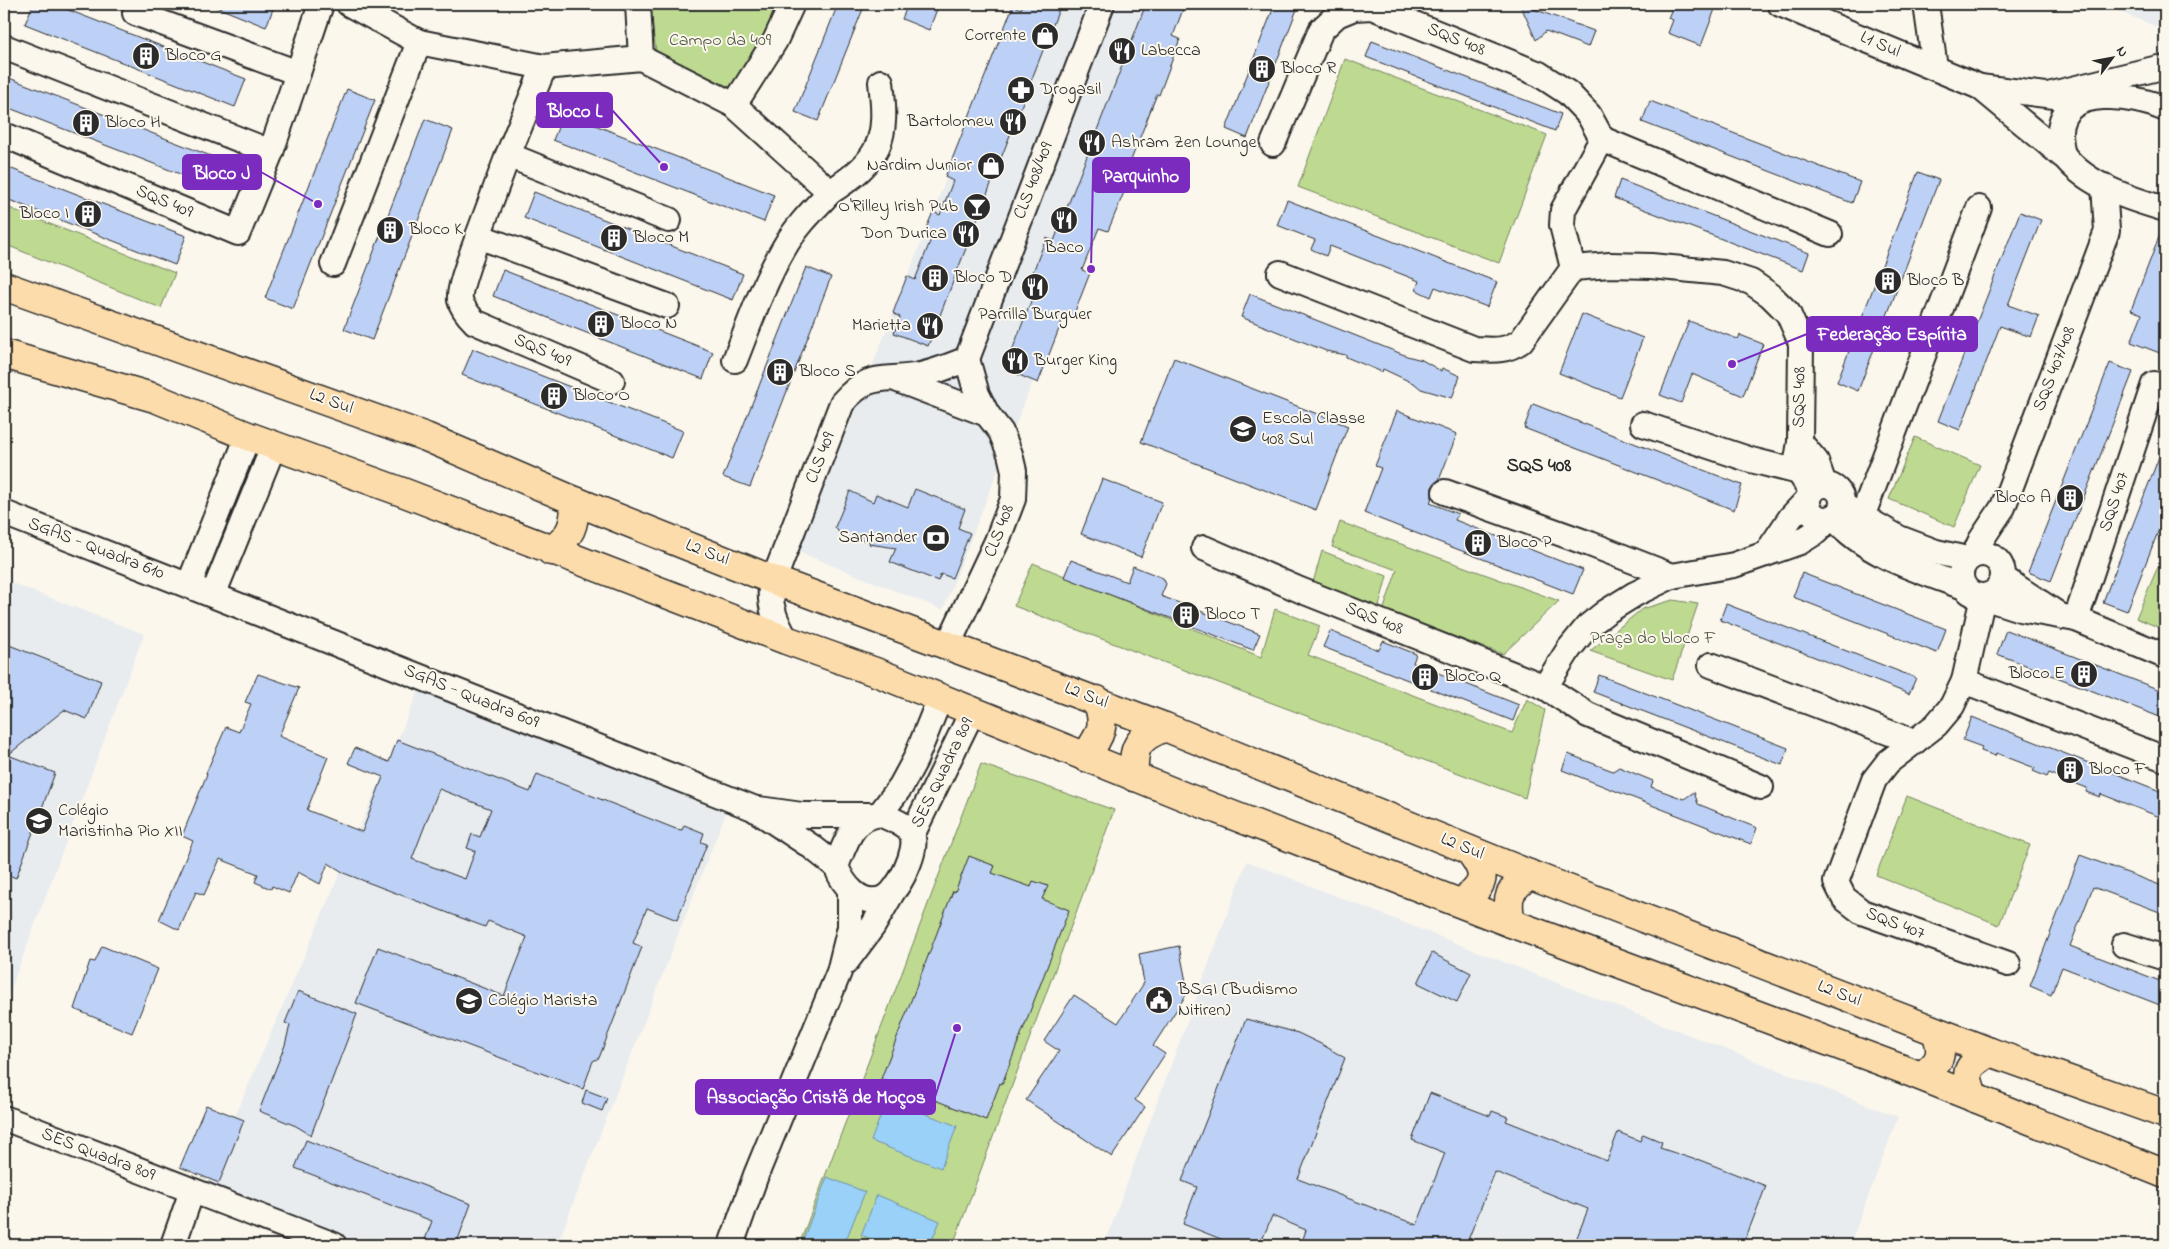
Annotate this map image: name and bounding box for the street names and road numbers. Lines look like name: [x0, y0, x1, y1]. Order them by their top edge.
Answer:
street label: SQS 408: [1423, 16, 1489, 64]
street label: L1 Sul: [1856, 25, 1904, 65]
street label: CLS 408/409: [1007, 138, 1061, 223]
street label: SQS 409: [131, 178, 197, 226]
street label: SQS 407/408: [2027, 322, 2083, 415]
street label: SQS 409: [509, 327, 575, 375]
street label: SQS 408: [1786, 366, 1814, 428]
street label: L2 Sul: [305, 382, 357, 422]
street label: CLS 409: [799, 428, 843, 488]
street label: SQS 407: [2093, 468, 2137, 535]
street label: CLS 408: [978, 501, 1022, 561]
street label: SGAS - Quadra 610: [24, 511, 168, 587]
street label: L2 Sul: [681, 533, 733, 573]
street label: SQS 408: [1341, 595, 1407, 643]
street label: SGAS - Quadra 609: [399, 658, 543, 736]
street label: L2 Sul: [1060, 676, 1112, 716]
street label: SES Quadra 809: [905, 713, 981, 833]
street label: L2 Sul: [1436, 827, 1488, 867]
street label: SQS 407: [1861, 901, 1929, 947]
street label: L2 Sul: [1813, 974, 1865, 1014]
street label: SES Quadra 809: [37, 1121, 159, 1189]

